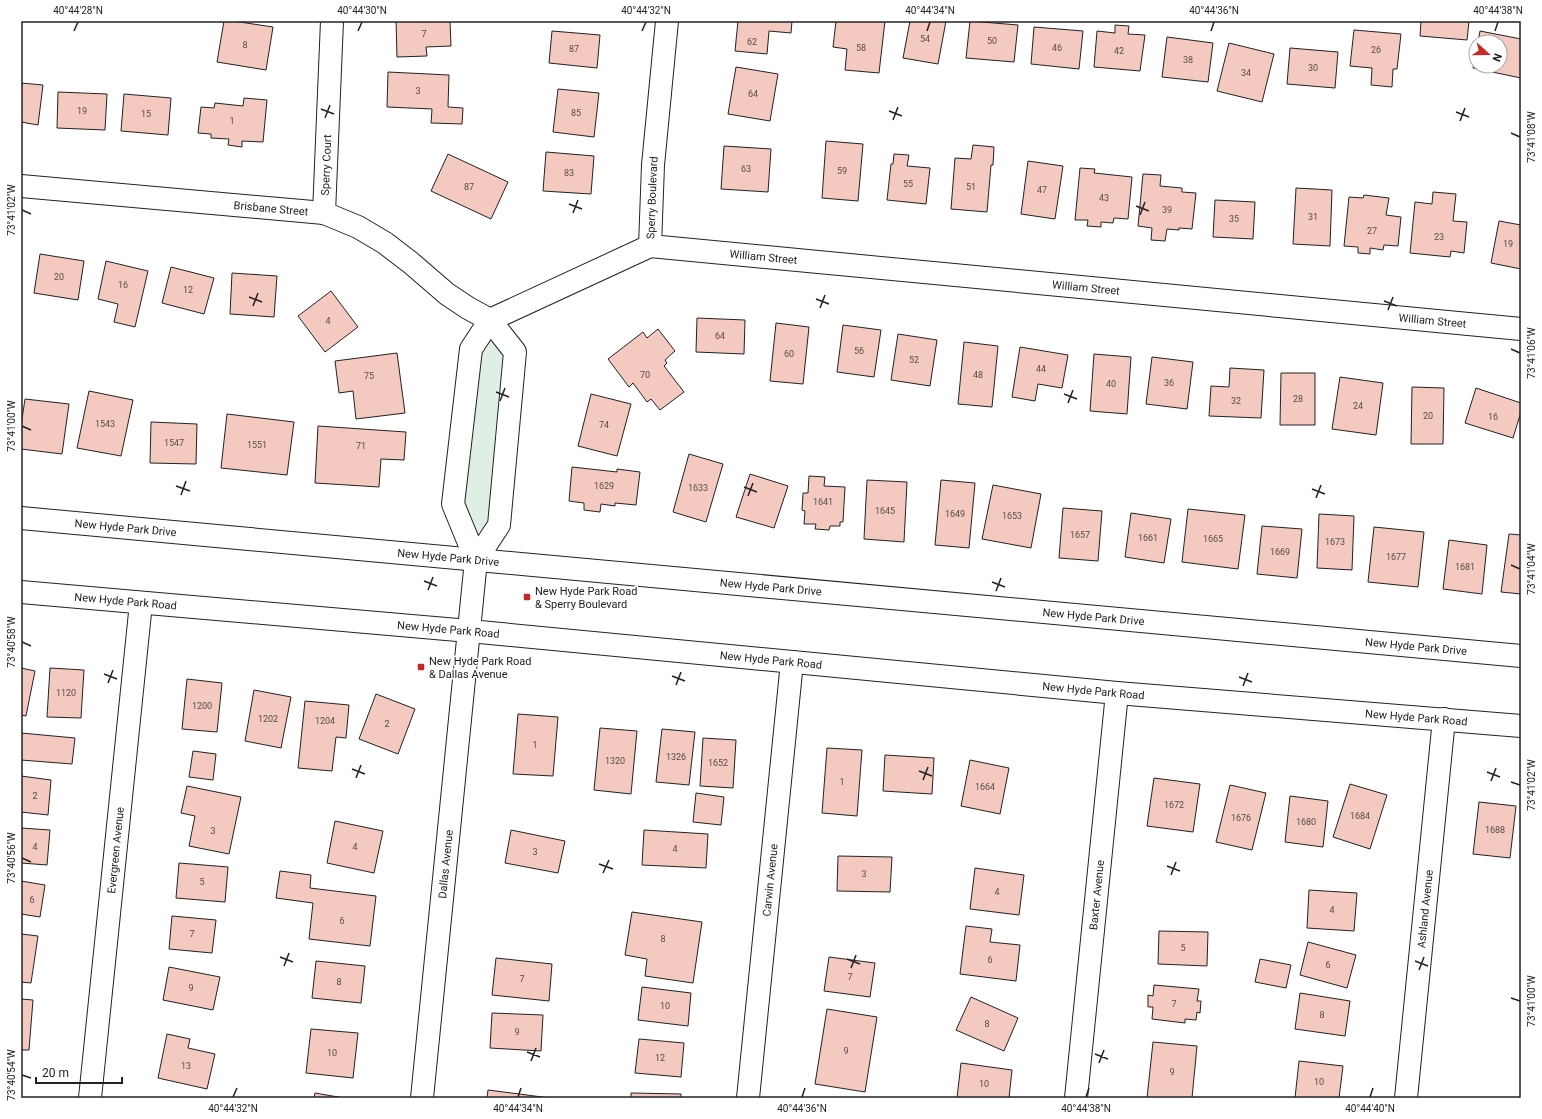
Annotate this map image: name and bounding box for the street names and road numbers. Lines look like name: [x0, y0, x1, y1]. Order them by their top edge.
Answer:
street label: Sperry Court: [318, 134, 334, 196]
street label: Sperry Boulevard: [644, 156, 660, 239]
street label: Brisbane Street: [233, 198, 309, 218]
street label: William Street: [729, 247, 798, 267]
street label: William Street: [1052, 278, 1121, 297]
street label: William Street: [1398, 311, 1467, 330]
street label: New Hyde Park Drive: [74, 516, 177, 539]
street label: New Hyde Park Drive: [397, 546, 500, 568]
street label: New Hyde Park Drive: [719, 576, 822, 598]
street label: New Hyde Park Road: [74, 590, 177, 612]
street label: New Hyde Park Drive: [1042, 606, 1145, 628]
street label: New Hyde Park Road: [397, 618, 500, 640]
street label: New Hyde Park Drive: [1365, 635, 1468, 658]
street label: New Hyde Park Road: [719, 649, 823, 671]
street label: New Hyde Park Road: [1042, 679, 1145, 702]
street label: New Hyde Park Road: [1365, 707, 1468, 728]
street label: Evergreen Avenue: [105, 806, 126, 894]
street label: Dallas Avenue: [436, 829, 455, 899]
street label: Carwin Avenue: [760, 843, 780, 917]
street label: Baxter Avenue: [1087, 859, 1107, 931]
street label: Ashland Avenue: [1415, 869, 1435, 949]

